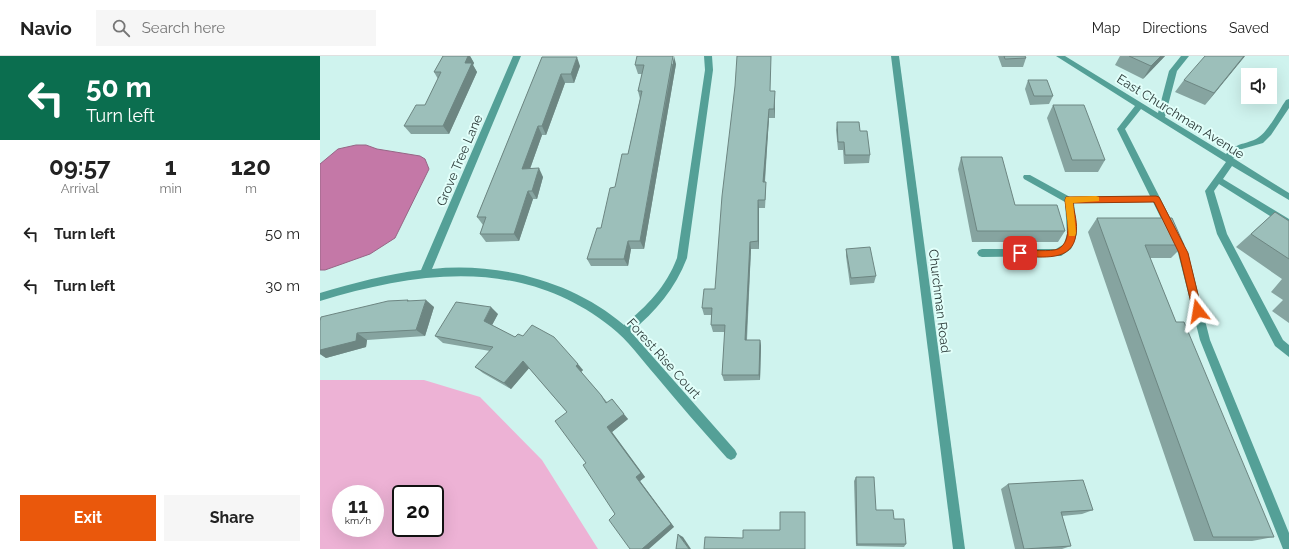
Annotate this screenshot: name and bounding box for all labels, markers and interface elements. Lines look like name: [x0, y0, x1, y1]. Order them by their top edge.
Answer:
search box: [96, 10, 376, 46]
text: Navio: [20, 17, 72, 39]
icon: search: [110, 17, 132, 39]
text: Search here: [142, 19, 225, 37]
text: Map: [1092, 20, 1120, 36]
text: Directions: [1142, 20, 1207, 36]
text: Saved: [1229, 20, 1269, 36]
map controls: [1241, 68, 1277, 104]
button: sound: [1241, 68, 1277, 104]
text: 50 m: [86, 71, 152, 104]
street label: East Churchman Avenue: [1114, 71, 1247, 162]
icon: left: [20, 72, 72, 124]
text: Turn left: [86, 105, 155, 126]
street label: Grove Tree Lane: [433, 112, 486, 208]
text: 09:57: [49, 152, 111, 181]
text: 1: [165, 152, 177, 181]
text: 120: [231, 152, 271, 181]
text: Arrival: [61, 181, 99, 196]
text: min: [160, 181, 182, 196]
text: m: [245, 181, 257, 196]
icon: left: [20, 223, 42, 245]
text: Turn left: [54, 225, 115, 243]
text: 50 m: [265, 225, 300, 243]
pin: [1003, 236, 1037, 270]
icon: arrive: [1009, 242, 1031, 264]
street label: Churchman Road: [926, 248, 953, 354]
icon: left: [20, 275, 42, 297]
text: Turn left: [54, 277, 115, 295]
text: 30 m: [265, 277, 300, 295]
position arrow: [1177, 290, 1219, 332]
street label: Forest Rise Court: [624, 315, 704, 402]
speed limit sign: 20: [392, 485, 444, 537]
text: 11: [348, 494, 368, 518]
button: Exit: [20, 495, 156, 541]
button: Share: [164, 495, 300, 541]
text: km/h: [345, 515, 371, 526]

